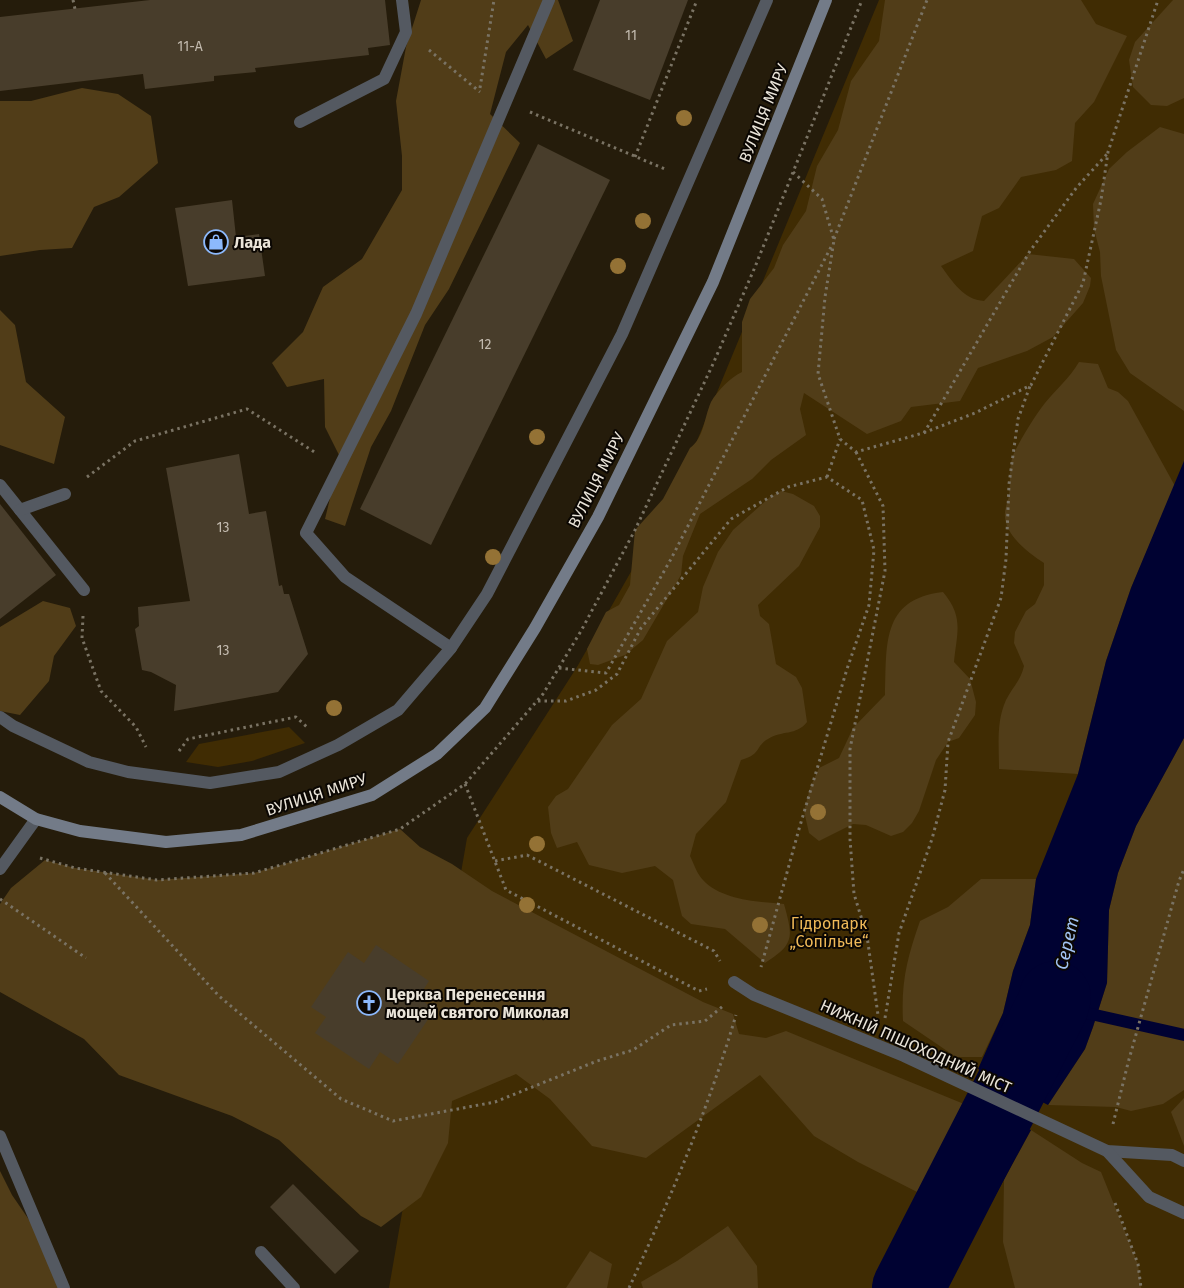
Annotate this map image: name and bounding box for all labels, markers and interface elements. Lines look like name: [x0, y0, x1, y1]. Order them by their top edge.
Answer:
house number: 11: [625, 27, 637, 44]
house number: 11-А: [177, 38, 203, 55]
street label: ВУЛИЦЯ МИРУ: [735, 61, 792, 165]
shop icon: Лада: [203, 229, 229, 255]
place label: Лада: [234, 233, 271, 252]
house number: 12: [479, 336, 492, 353]
street label: ВУЛИЦЯ МИРУ: [564, 429, 629, 531]
house number: 13: [216, 519, 230, 536]
house number: 13: [216, 642, 230, 659]
street label: ВУЛИЦЯ МИРУ: [263, 769, 369, 820]
park label: Гідропарк „Сопільче“: [789, 914, 869, 951]
water label: Серет: [1050, 914, 1084, 972]
place label: Церква Перенесення мощей святого Миколая: [386, 985, 569, 1022]
church icon: Церква Перенесення мощей святого Миколая: [356, 990, 382, 1016]
street label: НИЖНІЙ ПІШОХОДНИЙ МІСТ: [817, 996, 1015, 1098]

